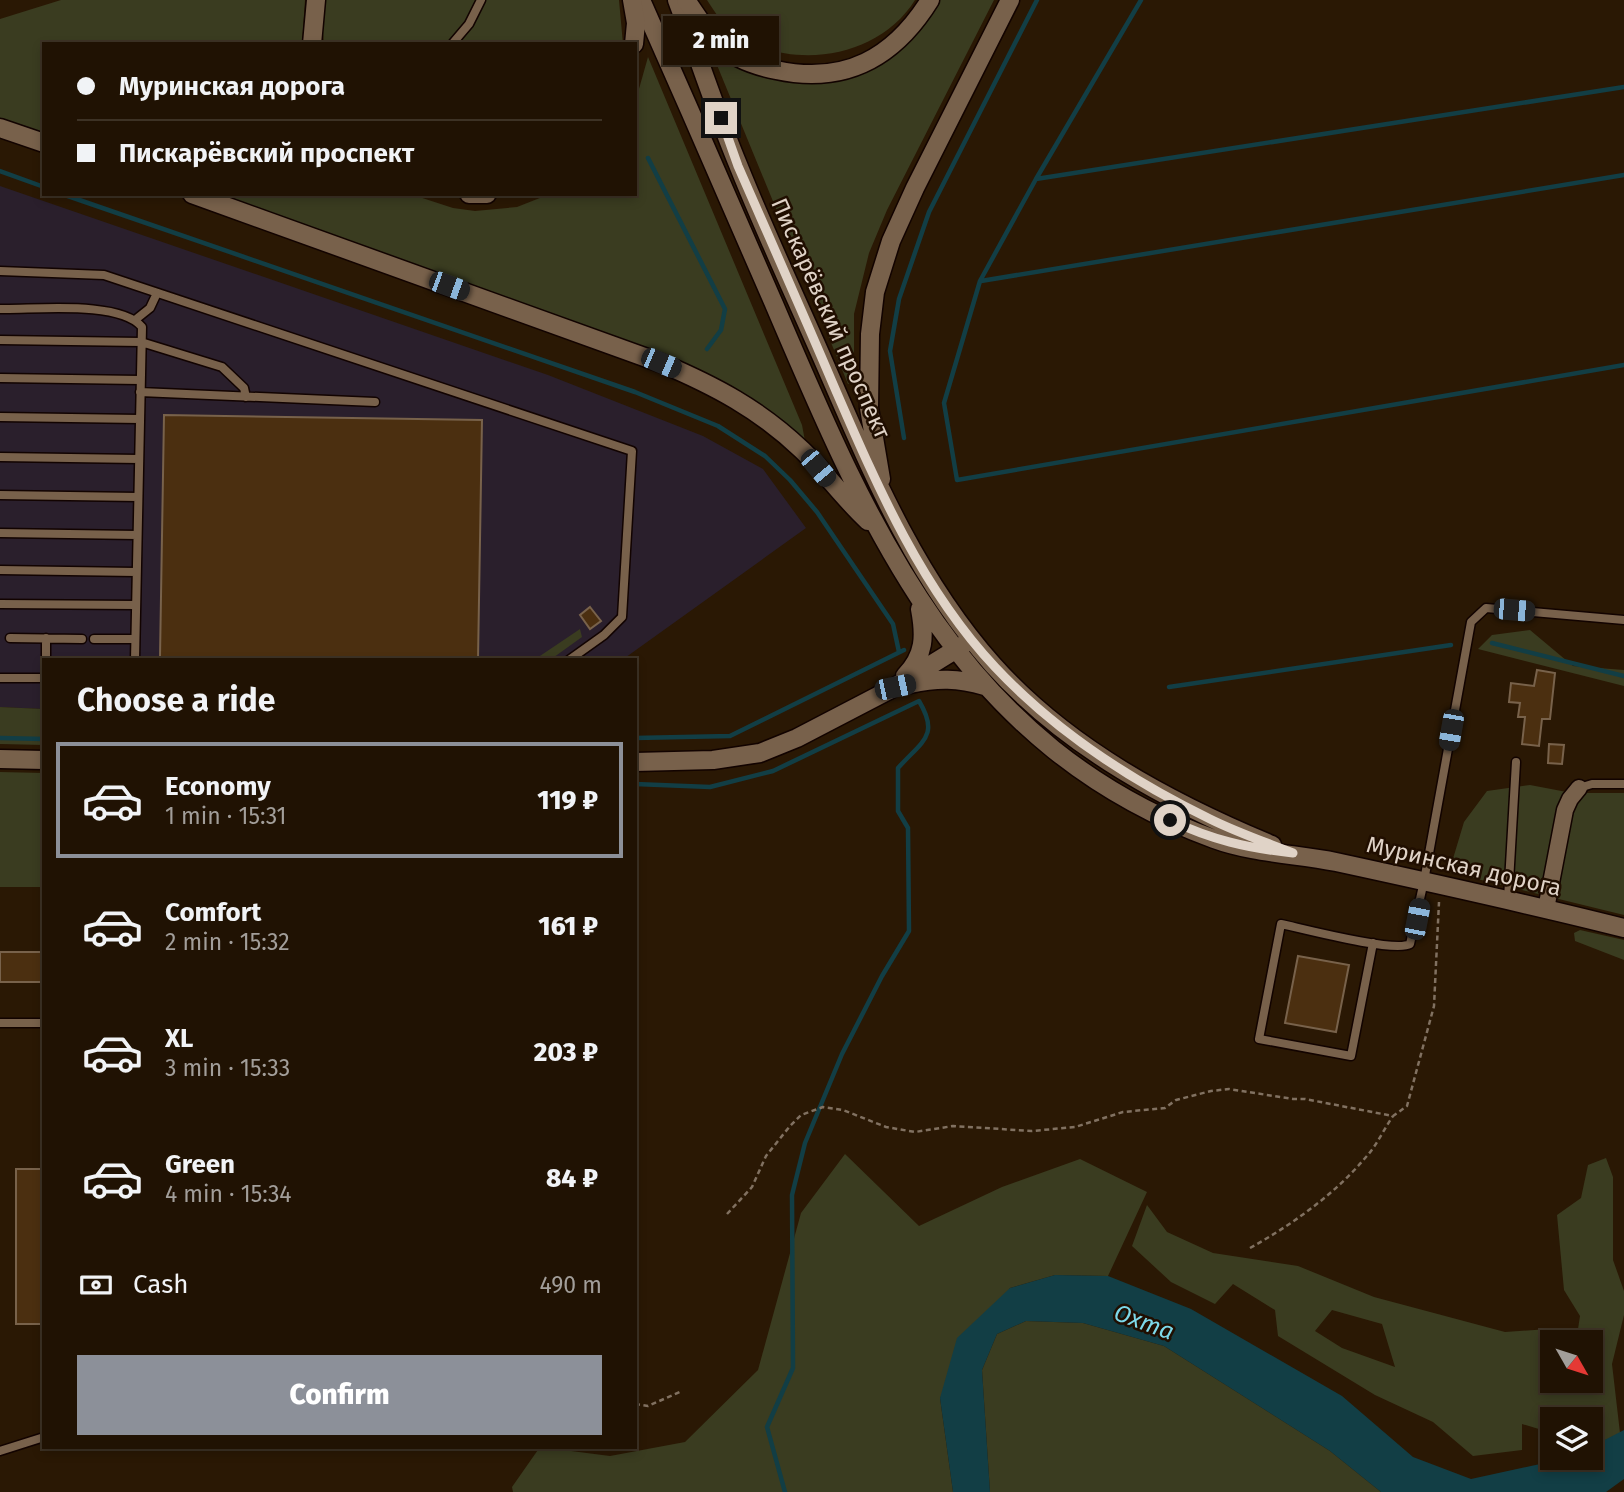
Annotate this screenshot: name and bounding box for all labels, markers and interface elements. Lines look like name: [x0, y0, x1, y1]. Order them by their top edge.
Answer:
callout: 2 min: [663, 17, 779, 66]
text: 2 min: [693, 26, 749, 54]
text: Муринская дорога: [119, 71, 345, 102]
route end: [705, 102, 737, 134]
text: Пискарёвский проспект: [119, 138, 414, 169]
street label: Пискарёвский проспект: [765, 193, 897, 443]
car: [426, 269, 473, 303]
car: [638, 345, 685, 381]
car: [797, 445, 840, 491]
car: [1493, 598, 1536, 622]
car: [873, 672, 918, 702]
text: Choose a ride: [77, 681, 275, 719]
car: [1438, 707, 1465, 753]
icon: car: [81, 769, 144, 832]
text: Economy: [165, 771, 271, 802]
text: 119 ₽: [537, 785, 598, 816]
text: 1 min · 15:31: [165, 802, 287, 830]
route start: [1154, 804, 1186, 836]
street label: Муринская дорога: [1364, 830, 1564, 902]
icon: car: [81, 895, 144, 958]
car: [1403, 896, 1432, 942]
text: Comfort: [165, 897, 261, 928]
text: 161 ₽: [538, 911, 598, 942]
text: 2 min · 15:32: [165, 928, 290, 956]
icon: car: [81, 1021, 144, 1084]
text: XL: [165, 1023, 193, 1054]
text: 203 ₽: [534, 1037, 598, 1068]
text: 3 min · 15:33: [165, 1054, 290, 1082]
icon: car: [81, 1147, 144, 1210]
text: Green: [165, 1149, 235, 1180]
text: 84 ₽: [546, 1163, 598, 1194]
text: 4 min · 15:34: [165, 1180, 292, 1208]
icon: cash: [77, 1266, 115, 1304]
text: Cash: [133, 1269, 189, 1300]
text: 490 m: [540, 1271, 602, 1299]
water label: Охта: [1110, 1298, 1178, 1346]
north arrow: [1540, 1330, 1603, 1393]
map controls: [1540, 1330, 1603, 1470]
button: Confirm: [77, 1355, 602, 1435]
button: layers: [1540, 1407, 1603, 1470]

